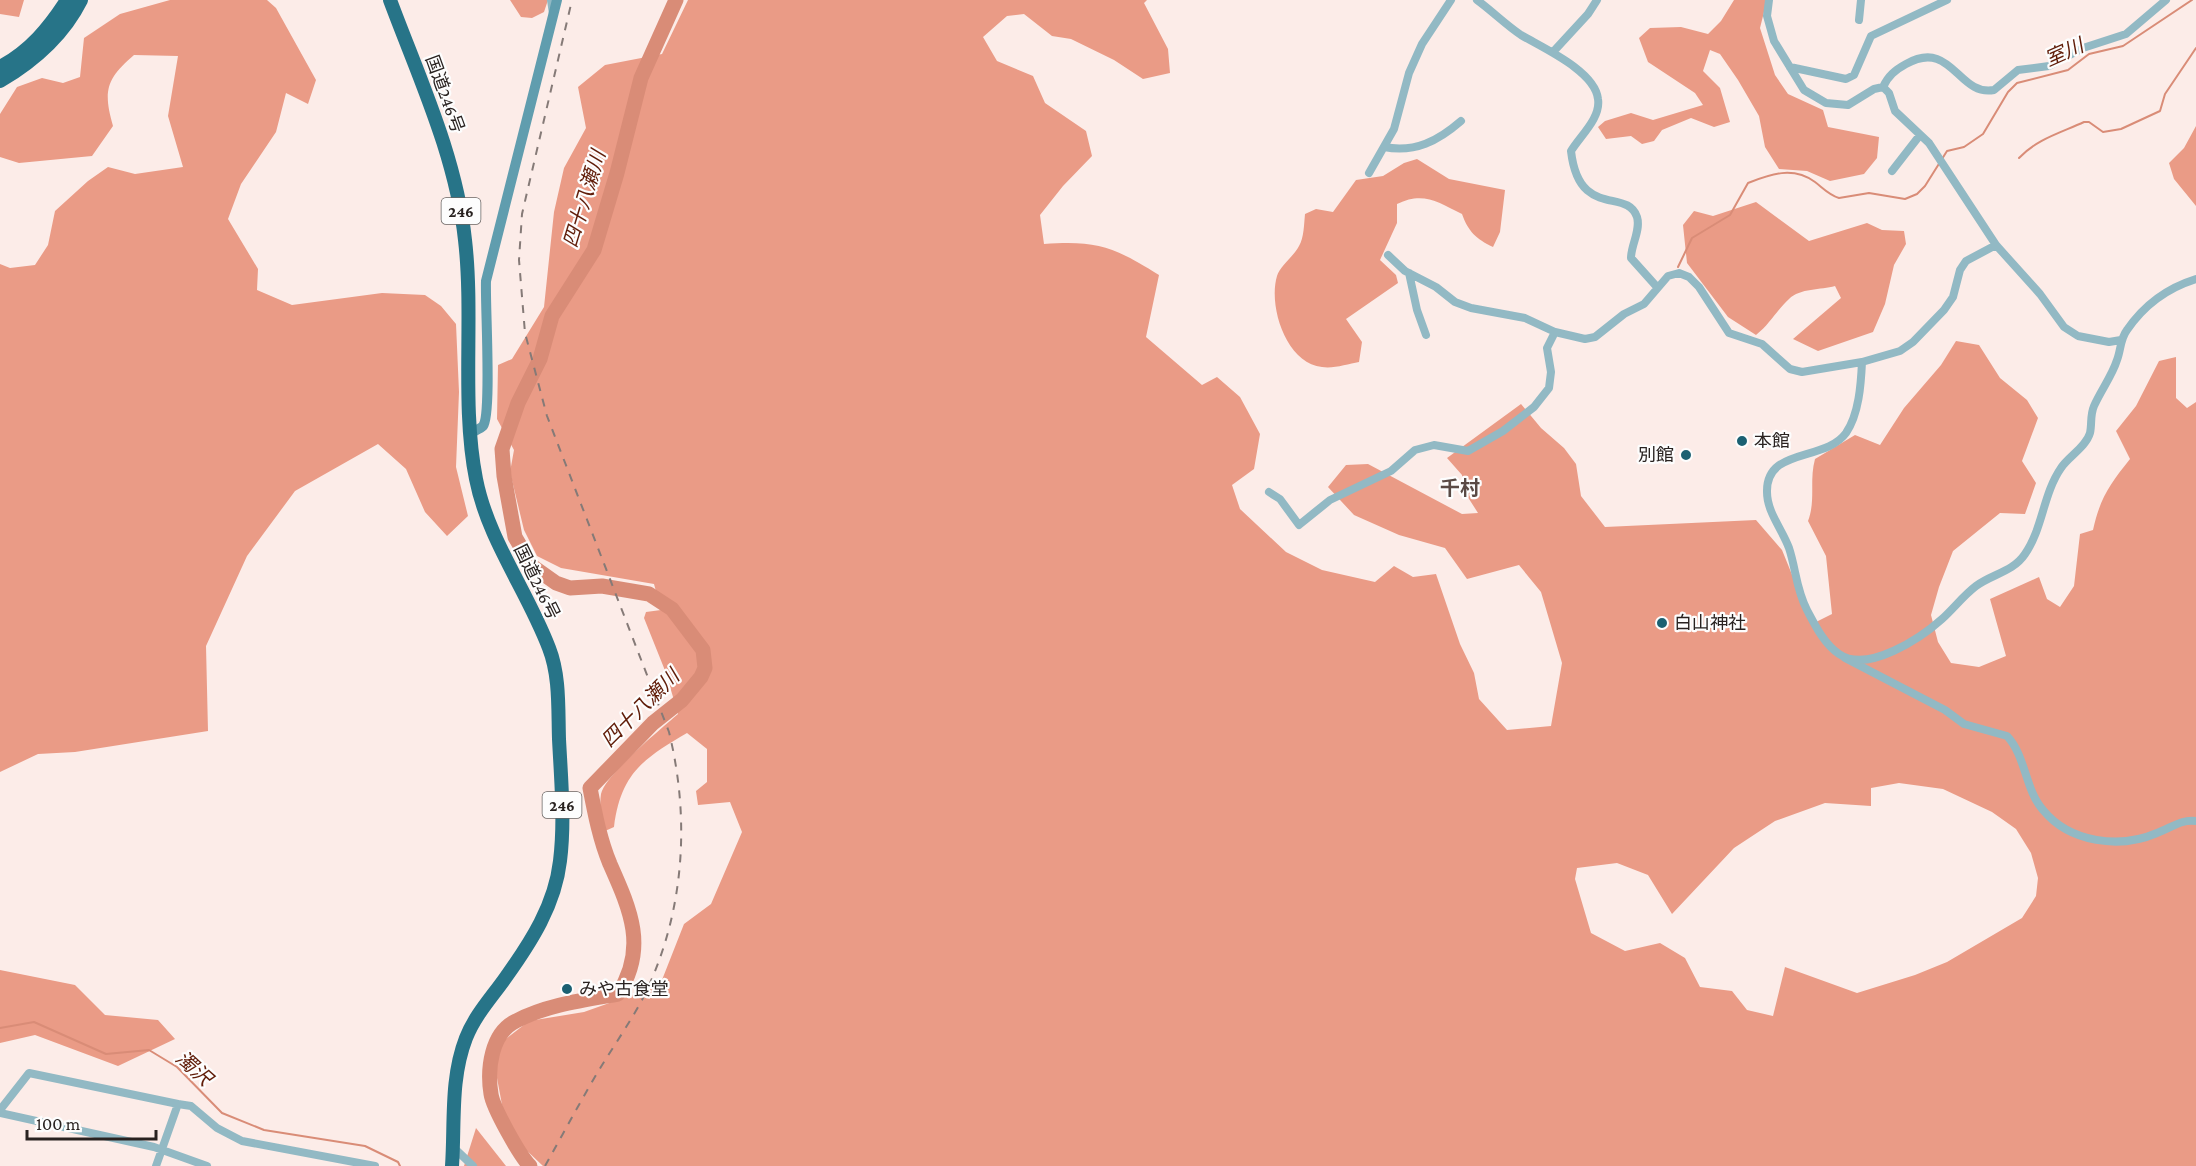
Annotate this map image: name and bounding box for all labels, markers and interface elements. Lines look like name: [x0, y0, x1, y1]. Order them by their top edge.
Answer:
water label: 室川: [2041, 33, 2089, 70]
street label: 国道246号: [422, 53, 468, 135]
water label: 四十八瀬川: [559, 146, 610, 250]
road number: 246: [442, 198, 480, 224]
place label: 本館: [1754, 431, 1790, 451]
marker: 本館: [1735, 434, 1749, 448]
place label: 別館: [1638, 445, 1674, 465]
marker: 別館: [1679, 448, 1693, 462]
district label: 千村: [1440, 477, 1480, 499]
street label: 国道246号: [510, 541, 564, 623]
place label: 白山神社: [1674, 613, 1746, 633]
marker: 白山神社: [1655, 616, 1669, 630]
water label: 四十八瀬川: [597, 663, 685, 751]
road number: 246: [542, 792, 582, 818]
place label: みや古食堂: [579, 979, 669, 999]
marker: みや古食堂: [560, 982, 574, 996]
water label: 濁沢: [172, 1046, 218, 1092]
scale bar: [27, 1103, 156, 1141]
text: 100 m: [36, 1114, 81, 1134]

